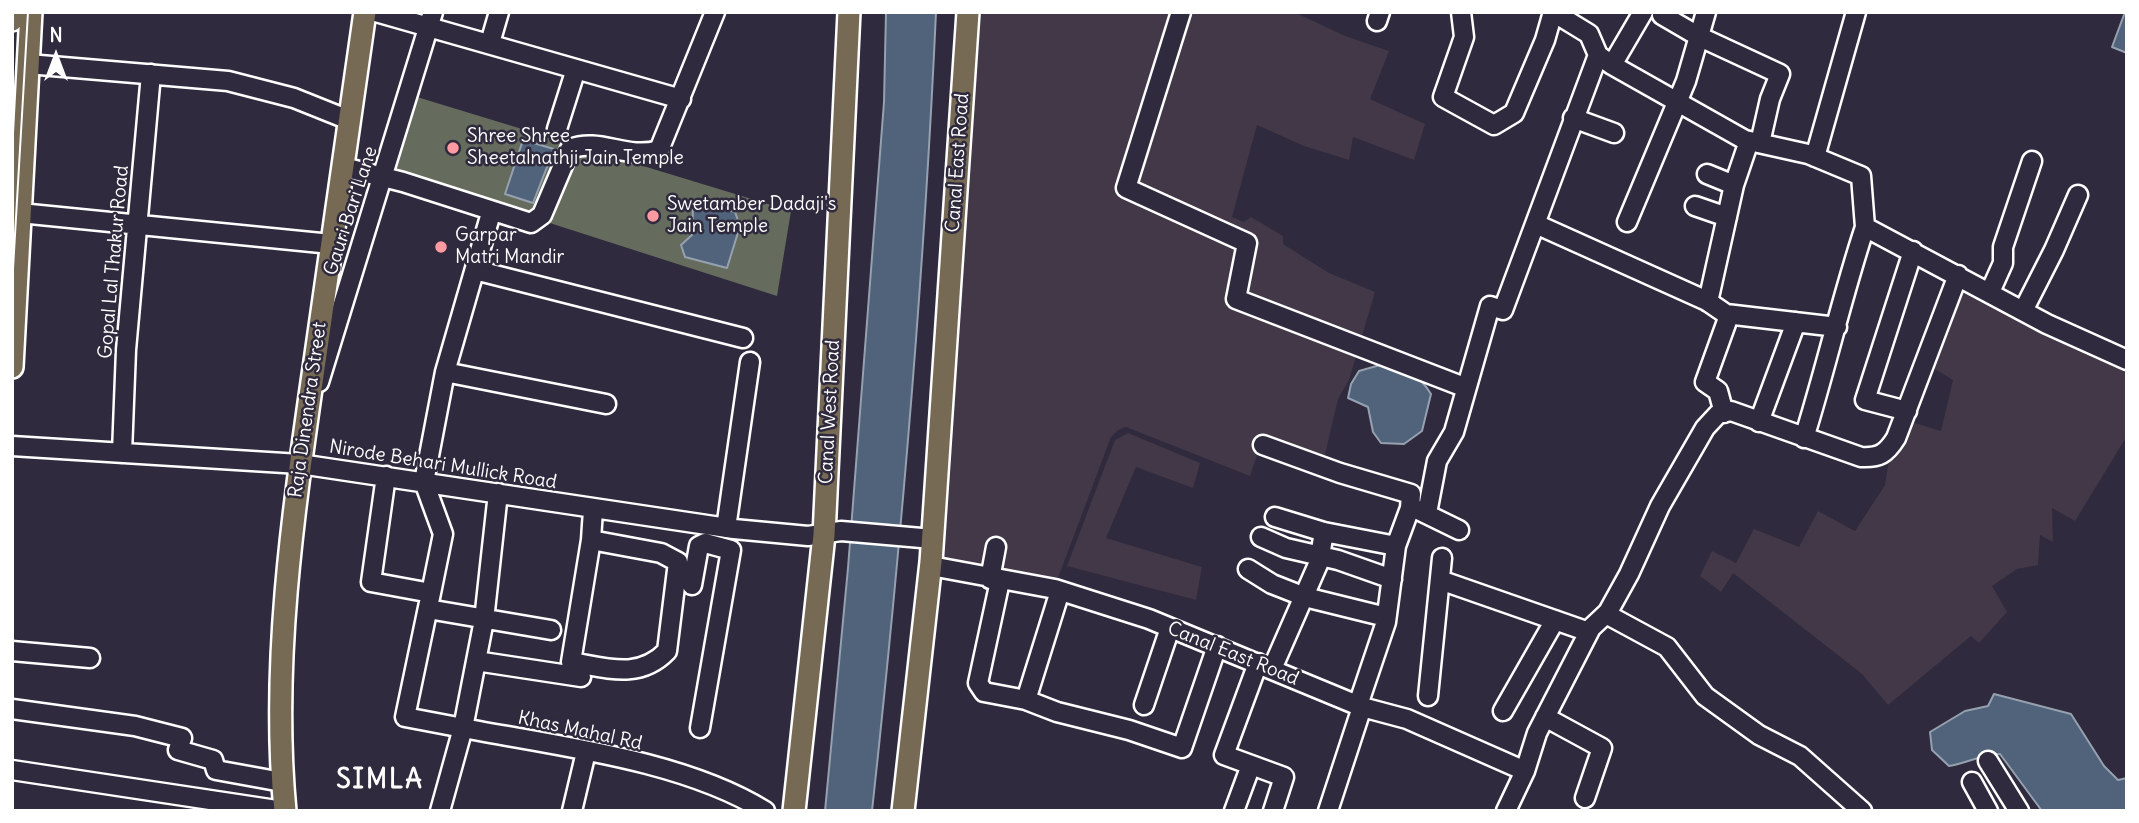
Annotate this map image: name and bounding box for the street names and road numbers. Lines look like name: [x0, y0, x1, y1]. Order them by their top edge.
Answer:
street label: Canal East Road: [942, 93, 974, 233]
street label: Gauri Bari Lane: [319, 144, 383, 278]
street label: Gopal Lal Thakur Road: [94, 164, 134, 360]
street label: Raja Dinendra Street: [284, 321, 332, 499]
street label: Canal West Road: [815, 339, 845, 485]
street label: Nirode Behari Mullick Road: [328, 436, 558, 494]
street label: Canal East Road: [1164, 617, 1302, 691]
street label: Khas Mahal Rd: [516, 707, 644, 755]

